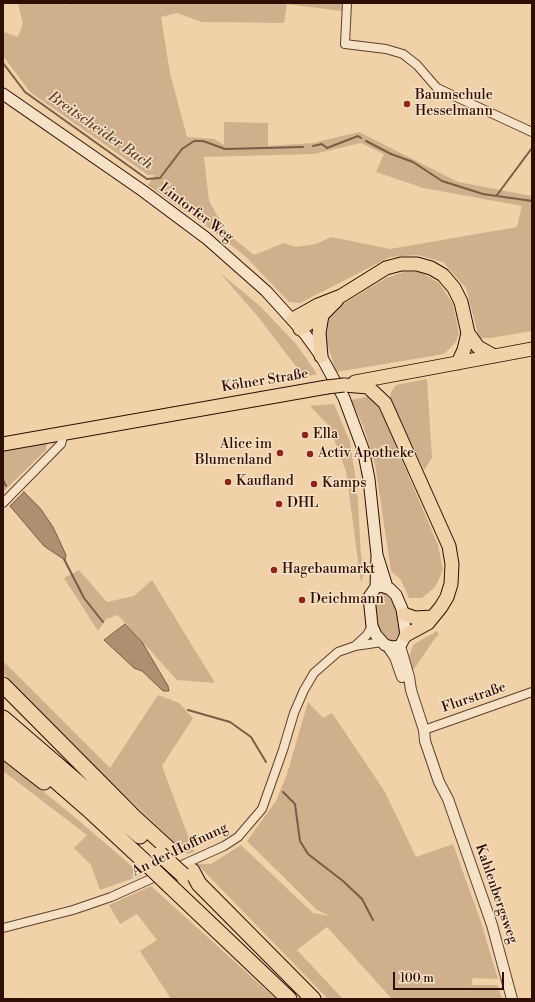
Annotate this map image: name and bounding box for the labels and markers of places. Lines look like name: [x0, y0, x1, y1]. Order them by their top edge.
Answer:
place label: Baumschule Hesselmann: [415, 88, 493, 120]
marker: Baumschule Hesselmann: [402, 99, 412, 109]
place label: Ella: [313, 427, 338, 443]
marker: Ella: [300, 430, 310, 440]
place label: Alice im Blumenland: [195, 437, 272, 470]
place label: Activ Apotheke: [318, 446, 414, 462]
marker: Alice im Blumenland: [275, 448, 285, 458]
marker: Activ Apotheke: [305, 449, 315, 459]
place label: Kaufland: [236, 474, 294, 490]
place label: Kamps: [322, 476, 366, 492]
marker: Kaufland: [223, 477, 233, 487]
marker: Kamps: [309, 479, 319, 489]
place label: DHL: [287, 496, 318, 512]
marker: DHL: [274, 499, 284, 509]
place label: Hagebaumarkt: [282, 562, 375, 578]
marker: Hagebaumarkt: [269, 565, 279, 575]
place label: Deichmann: [310, 592, 384, 608]
marker: Deichmann: [297, 595, 307, 605]

